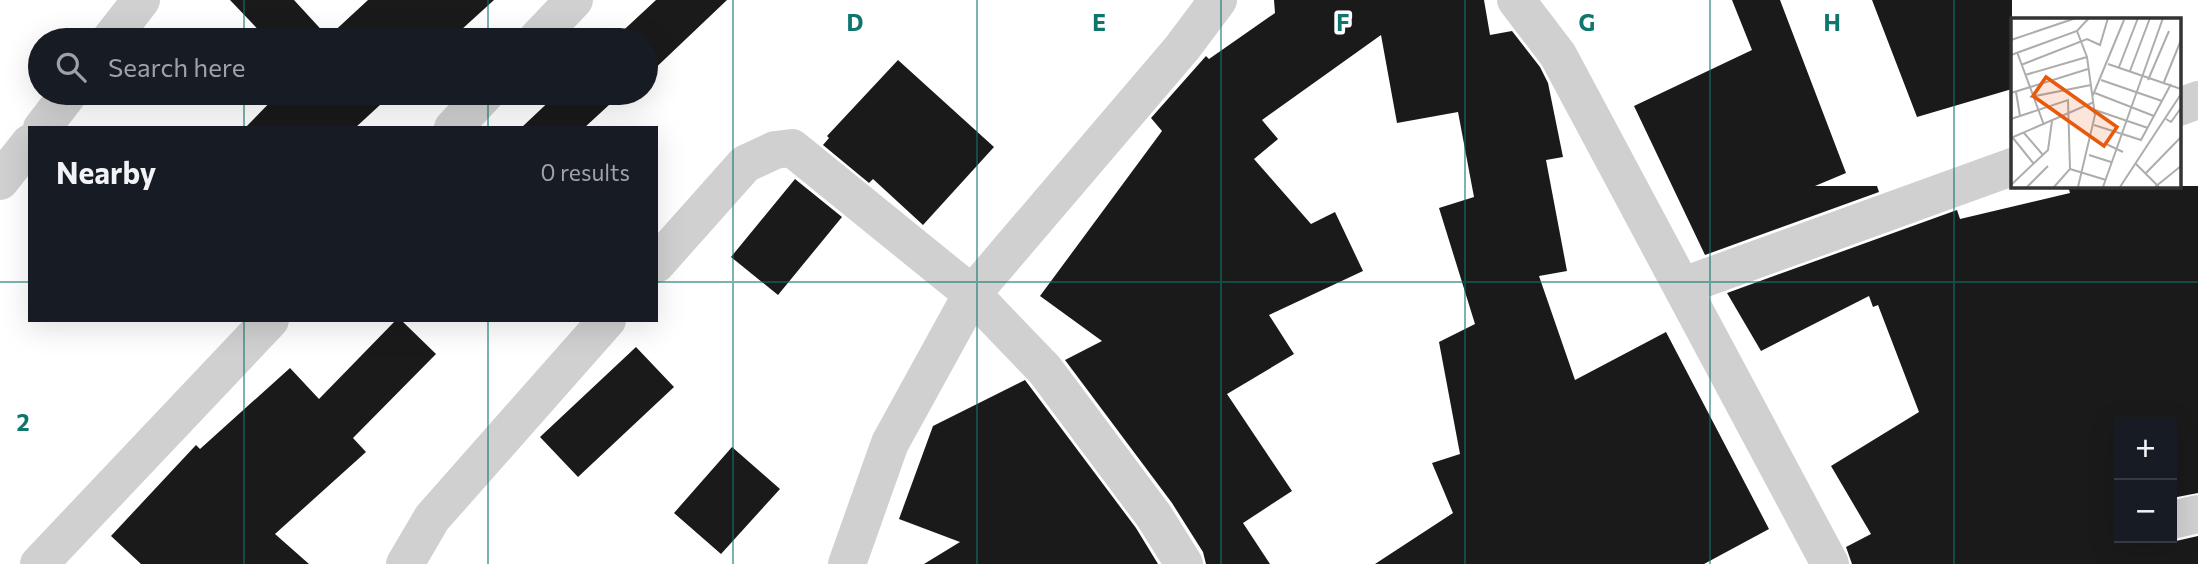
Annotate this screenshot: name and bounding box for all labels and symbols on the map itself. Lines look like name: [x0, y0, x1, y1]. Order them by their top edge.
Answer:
text: D: [847, 8, 864, 36]
text: E: [1092, 8, 1106, 36]
text: F: [1336, 8, 1350, 36]
text: G: [1579, 8, 1595, 36]
text: H: [1823, 8, 1841, 36]
inset map: [2011, 18, 2180, 187]
text: 2: [16, 408, 30, 436]

